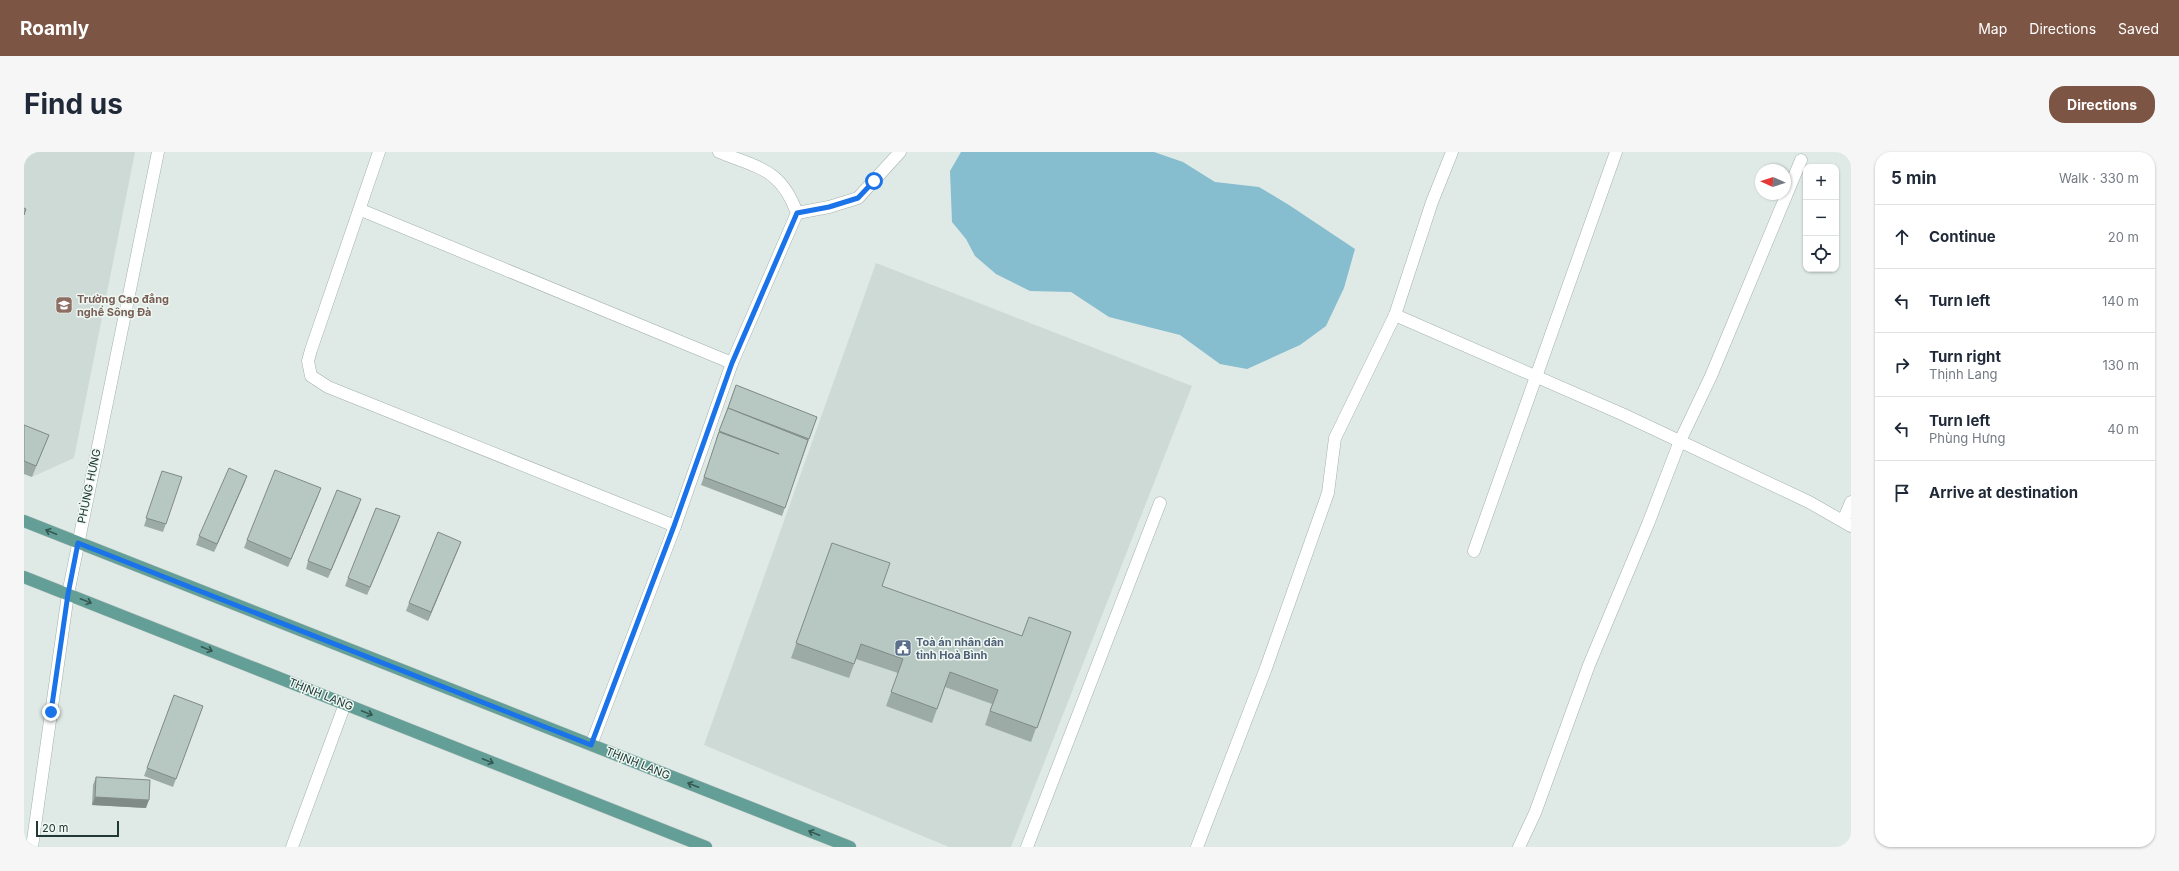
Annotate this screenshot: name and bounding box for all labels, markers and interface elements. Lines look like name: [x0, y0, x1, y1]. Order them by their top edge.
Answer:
text: Roamly: [20, 17, 89, 40]
text: Map: [1978, 20, 2007, 37]
text: Directions: [2029, 20, 2096, 37]
text: Saved: [2118, 20, 2159, 37]
button: Directions: [2049, 86, 2155, 123]
text: Find us: [24, 87, 123, 121]
north arrow: [1755, 164, 1791, 200]
map controls: [1803, 164, 1839, 272]
button: +: [1803, 164, 1839, 200]
text: 5 min: [1891, 168, 1937, 188]
text: Walk · 330 m: [2059, 170, 2139, 186]
route start: [865, 172, 883, 190]
button: −: [1803, 200, 1839, 236]
icon: ahead: [1891, 226, 1913, 248]
text: Continue: [1929, 227, 1996, 246]
text: 20 m: [2108, 229, 2139, 245]
button: locate: [1803, 236, 1839, 272]
icon: left: [1891, 290, 1913, 312]
text: Turn left: [1929, 291, 1990, 310]
place label: Trường Cao đẳng nghề Sông Đà: [77, 292, 169, 319]
text: 140 m: [2102, 293, 2139, 309]
school or university icon: Trường Cao đẳng nghề Sông Đà: [54, 295, 74, 315]
text: Turn right: [1929, 347, 2001, 366]
icon: right: [1891, 354, 1913, 376]
text: 130 m: [2102, 357, 2139, 373]
text: Thịnh Lang: [1929, 366, 1998, 382]
text: Turn left: [1929, 411, 1990, 430]
icon: left: [1891, 418, 1913, 440]
text: 40 m: [2107, 421, 2139, 437]
text: Phùng Hưng: [1929, 430, 2005, 446]
street label: PHÙNG HƯNG: [74, 447, 104, 525]
icon: arrive: [1891, 482, 1913, 504]
text: Arrive at destination: [1929, 483, 2078, 502]
one-way arrow: [45, 528, 57, 535]
one-way arrow: [80, 598, 92, 606]
place label: Toà án nhân dân tỉnh Hoà Bình: [916, 635, 1004, 662]
public building icon: Toà án nhân dân tỉnh Hoà Bình: [893, 638, 913, 658]
one-way arrow: [201, 646, 213, 654]
street label: THỊNH LANG: [287, 675, 355, 713]
route end: [42, 703, 60, 721]
one-way arrow: [361, 709, 373, 717]
street label: THỊNH LANG: [604, 744, 672, 782]
one-way arrow: [481, 757, 493, 765]
one-way arrow: [687, 781, 699, 788]
scale bar: [36, 819, 119, 838]
text: 20 m: [42, 821, 68, 835]
one-way arrow: [808, 828, 820, 836]

